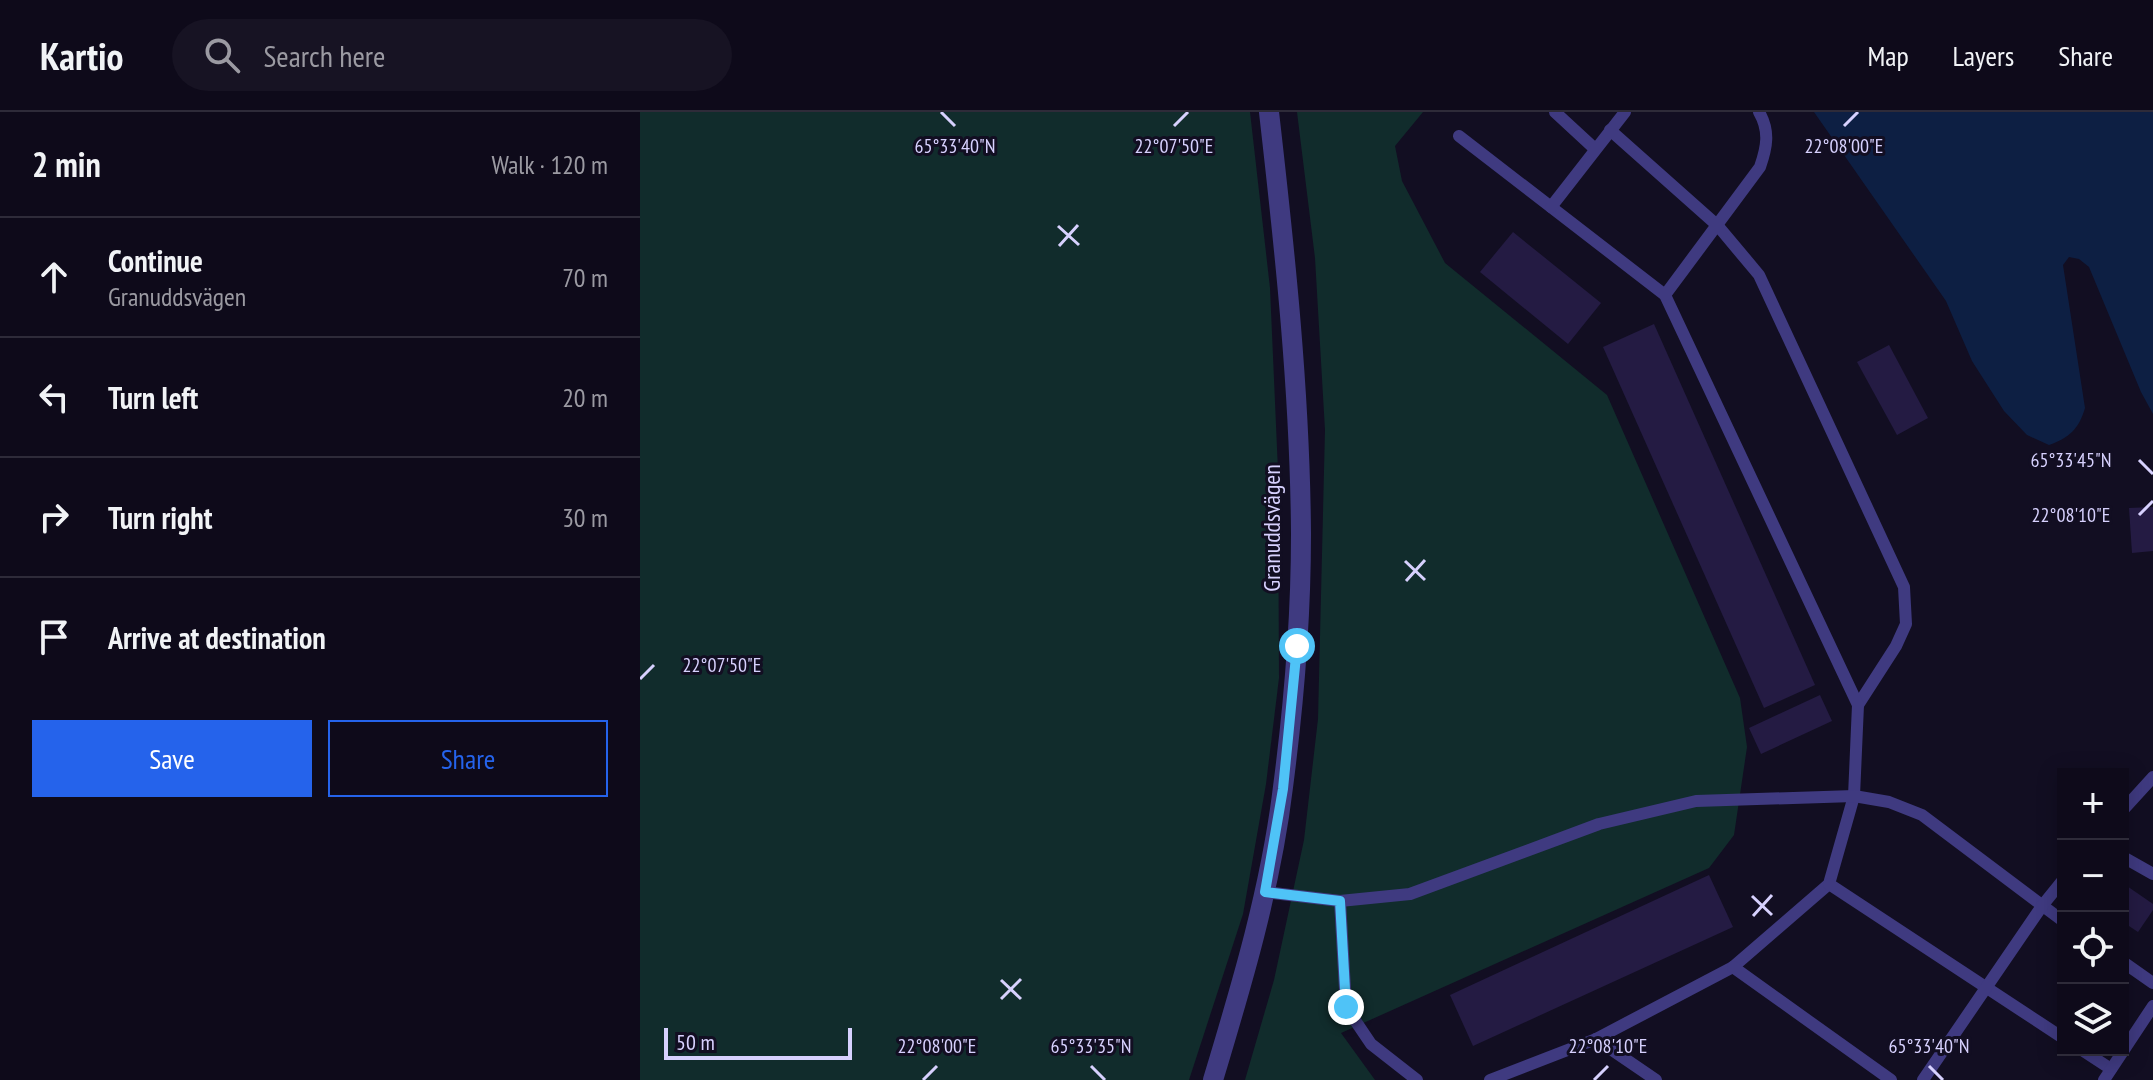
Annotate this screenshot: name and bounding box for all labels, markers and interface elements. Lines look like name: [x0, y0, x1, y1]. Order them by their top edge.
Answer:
search box: [172, 19, 732, 91]
text: Kartio: [40, 31, 124, 80]
icon: search: [200, 33, 244, 77]
text: Search here: [264, 36, 385, 75]
text: Map: [1867, 37, 1909, 74]
text: Layers: [1953, 37, 2014, 74]
text: Share: [2058, 37, 2113, 74]
text: 65°33'40"N: [915, 133, 995, 159]
text: 22°07'50"E: [1135, 133, 1213, 159]
text: 22°08'00"E: [1805, 133, 1883, 159]
text: 2 min: [32, 142, 101, 186]
text: Walk · 120 m: [491, 148, 608, 181]
text: Continue: [108, 241, 203, 280]
icon: ahead: [32, 255, 76, 299]
text: 70 m: [562, 261, 608, 294]
text: Granuddsvägen: [108, 280, 246, 313]
icon: left: [32, 375, 76, 419]
text: Turn left: [108, 378, 198, 417]
text: 20 m: [562, 381, 608, 414]
text: 65°33'45"N: [2031, 447, 2111, 473]
street label: Granuddsvägen: [1256, 464, 1287, 592]
icon: right: [32, 495, 76, 539]
text: Turn right: [108, 498, 212, 537]
text: 30 m: [562, 501, 608, 534]
text: 22°08'10"E: [2032, 502, 2110, 528]
icon: arrive: [32, 615, 76, 659]
text: Arrive at destination: [108, 618, 326, 657]
route start: [1279, 628, 1315, 664]
text: 22°07'50"E: [683, 652, 761, 678]
button: Save: [32, 720, 312, 797]
button: Share: [328, 720, 608, 797]
map controls: [2057, 768, 2129, 1056]
button: +: [2057, 768, 2129, 840]
button: −: [2057, 840, 2129, 912]
button: locate: [2057, 912, 2129, 984]
button: layers: [2057, 984, 2129, 1056]
route end: [1328, 989, 1364, 1025]
scale bar: [664, 1024, 852, 1060]
text: 50 m: [676, 1028, 715, 1056]
text: 22°08'00"E: [898, 1033, 976, 1059]
text: 65°33'35"N: [1051, 1033, 1131, 1059]
text: 22°08'10"E: [1569, 1033, 1647, 1059]
text: 65°33'40"N: [1889, 1033, 1969, 1059]

